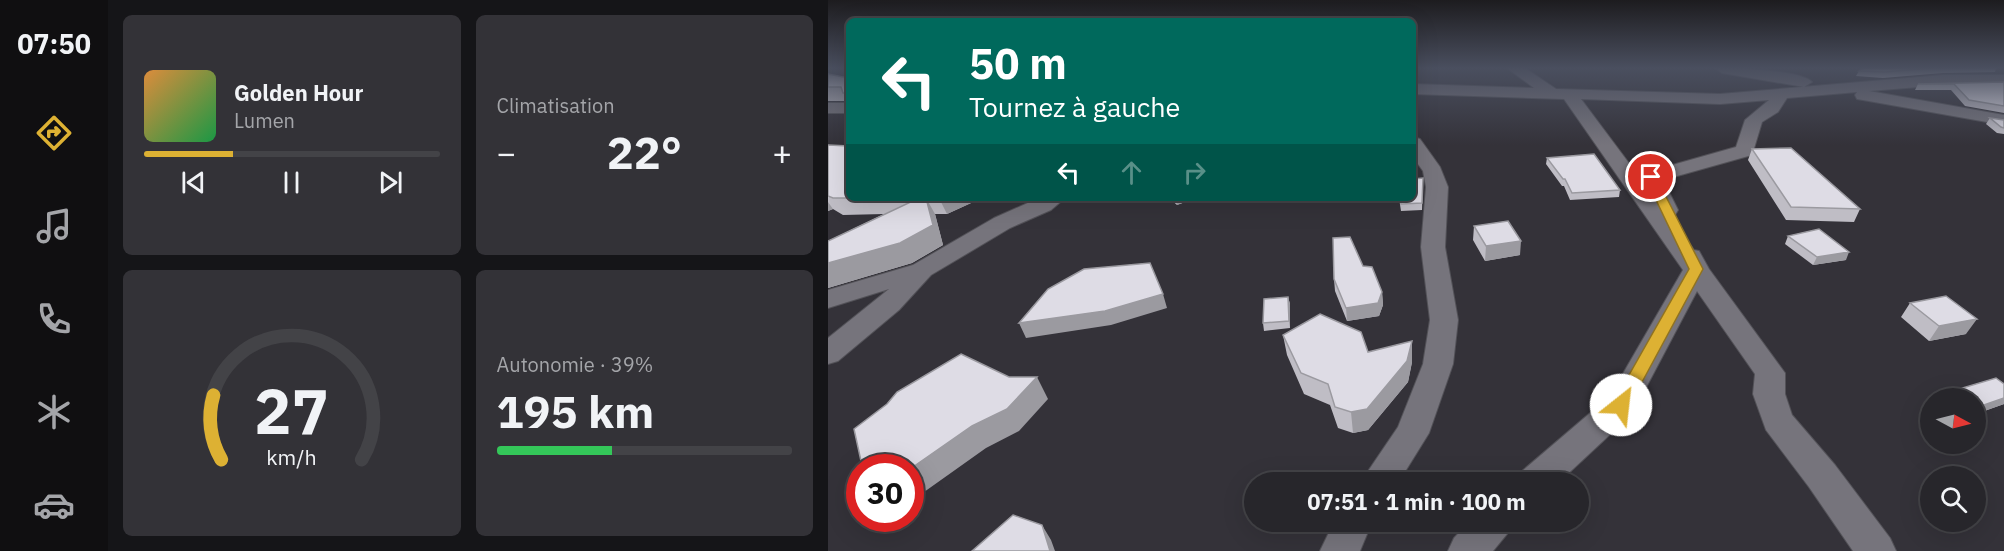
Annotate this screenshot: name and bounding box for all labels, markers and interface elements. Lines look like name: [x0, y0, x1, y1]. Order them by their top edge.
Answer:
text: 07:50: [17, 26, 91, 61]
text: 50 m: [969, 36, 1067, 91]
icon: left: [870, 42, 948, 120]
text: Golden Hour: [234, 78, 363, 107]
text: Tournez à gauche: [969, 89, 1180, 124]
text: Climatisation: [497, 92, 615, 119]
text: Lumen: [234, 107, 295, 134]
icon: directions: [33, 112, 75, 154]
text: 22°: [607, 123, 682, 181]
text: −: [497, 131, 516, 174]
text: +: [772, 131, 792, 174]
pin: [1625, 151, 1676, 202]
icon: left: [1052, 156, 1085, 189]
icon: ahead: [1115, 156, 1148, 189]
icon: right: [1178, 156, 1211, 189]
icon: arrive: [1634, 160, 1667, 193]
icon: previous: [177, 166, 210, 199]
icon: pause: [275, 166, 308, 199]
icon: next: [374, 166, 407, 199]
icon: music: [33, 205, 75, 247]
icon: phone: [33, 298, 75, 340]
text: Autonomie · 39%: [497, 351, 653, 378]
text: 27: [254, 370, 329, 451]
position arrow: [1589, 373, 1653, 437]
text: 195 km: [497, 382, 654, 440]
north arrow: [1920, 388, 1986, 454]
map controls: [1920, 388, 1986, 532]
icon: climate: [33, 391, 75, 433]
text: km/h: [267, 443, 317, 471]
speed limit sign: 30: [846, 454, 924, 532]
button: search: [1920, 466, 1986, 532]
icon: car: [33, 484, 75, 526]
text: 07:51 · 1 min · 100 m: [1307, 487, 1526, 516]

